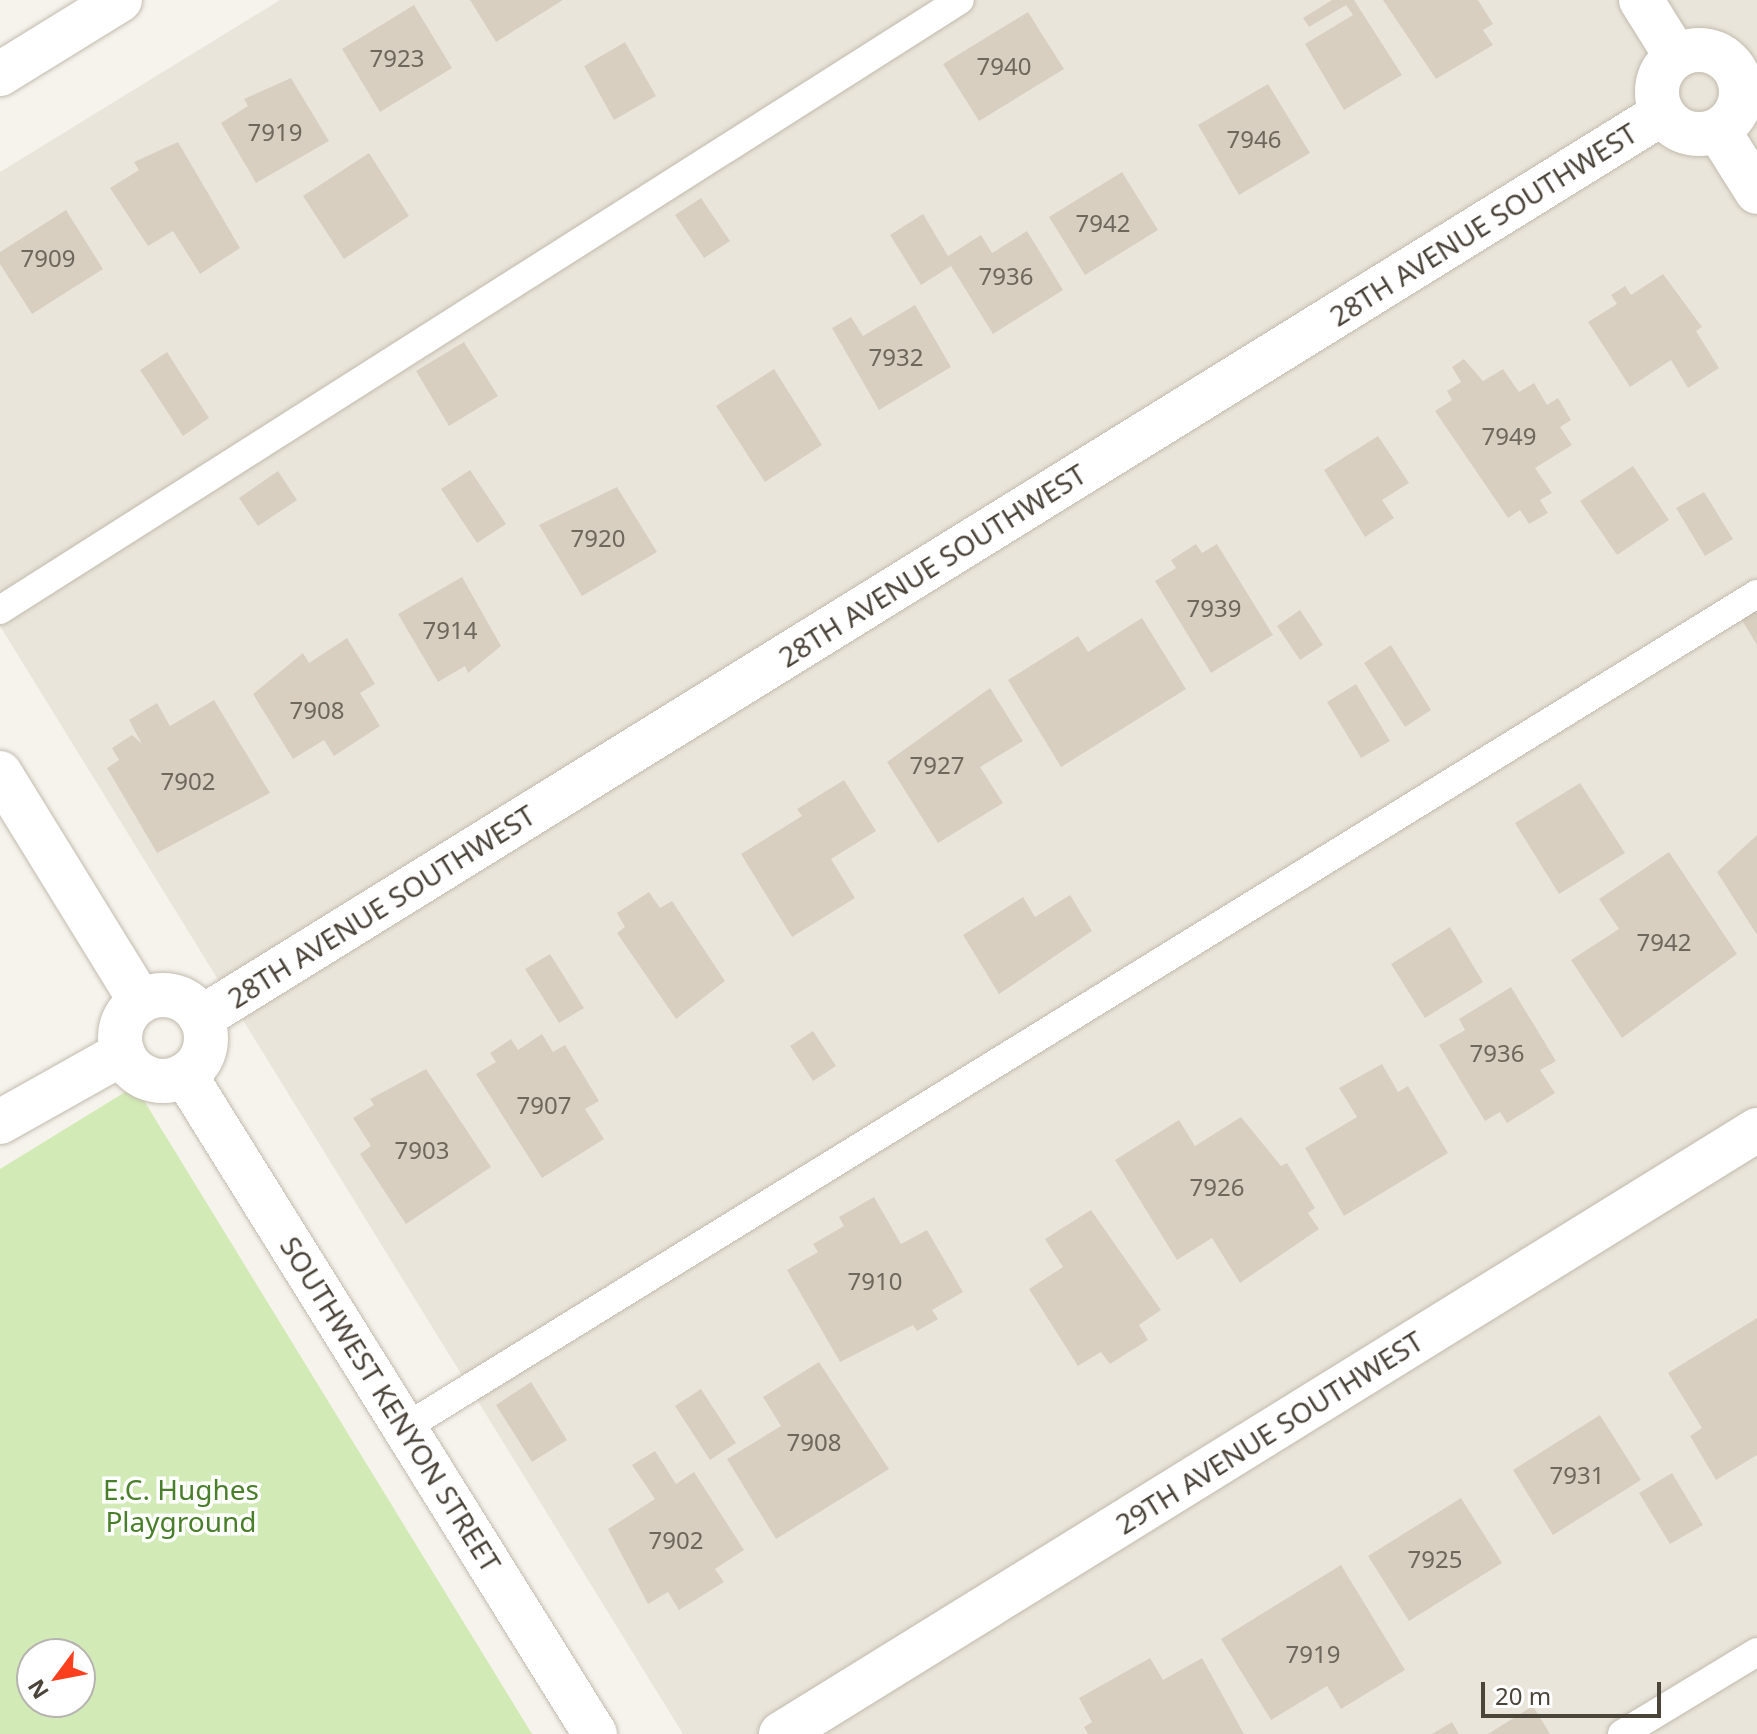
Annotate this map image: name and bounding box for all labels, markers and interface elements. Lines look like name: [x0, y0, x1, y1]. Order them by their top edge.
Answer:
house number: 7923: [370, 44, 424, 72]
house number: 7940: [977, 52, 1031, 80]
street label: 28TH AVENUE SOUTHWEST: [1323, 115, 1643, 333]
house number: 7919: [248, 118, 302, 146]
house number: 7946: [1227, 125, 1281, 153]
house number: 7942: [1076, 209, 1130, 237]
house number: 7909: [21, 244, 75, 272]
house number: 7936: [979, 262, 1033, 290]
house number: 7932: [869, 343, 923, 371]
house number: 7949: [1482, 422, 1536, 450]
street label: 28TH AVENUE SOUTHWEST: [772, 456, 1092, 674]
house number: 7920: [571, 524, 625, 552]
house number: 7939: [1187, 594, 1241, 622]
house number: 7914: [423, 616, 477, 644]
house number: 7908: [290, 696, 344, 724]
house number: 7927: [910, 751, 964, 779]
house number: 7902: [161, 767, 215, 795]
street label: 28TH AVENUE SOUTHWEST: [221, 797, 541, 1015]
house number: 7942: [1637, 928, 1691, 956]
house number: 7936: [1470, 1039, 1524, 1067]
house number: 7907: [517, 1091, 571, 1119]
house number: 7903: [395, 1136, 449, 1164]
house number: 7926: [1190, 1173, 1244, 1201]
street label: SOUTHWEST KENYON STREET: [274, 1230, 508, 1578]
house number: 7910: [848, 1267, 902, 1295]
street label: 29TH AVENUE SOUTHWEST: [1109, 1323, 1429, 1541]
house number: 7908: [787, 1428, 841, 1456]
house number: 7931: [1550, 1461, 1604, 1489]
park label: E.C. Hughes Playground: [103, 1472, 259, 1538]
house number: 7902: [649, 1526, 703, 1554]
house number: 7925: [1408, 1545, 1462, 1573]
north arrow: [16, 1638, 96, 1718]
house number: 7919: [1286, 1640, 1340, 1668]
scale bar: [1485, 1666, 1665, 1716]
text: N: [20, 1674, 55, 1705]
text: 20 m: [1495, 1679, 1551, 1712]

